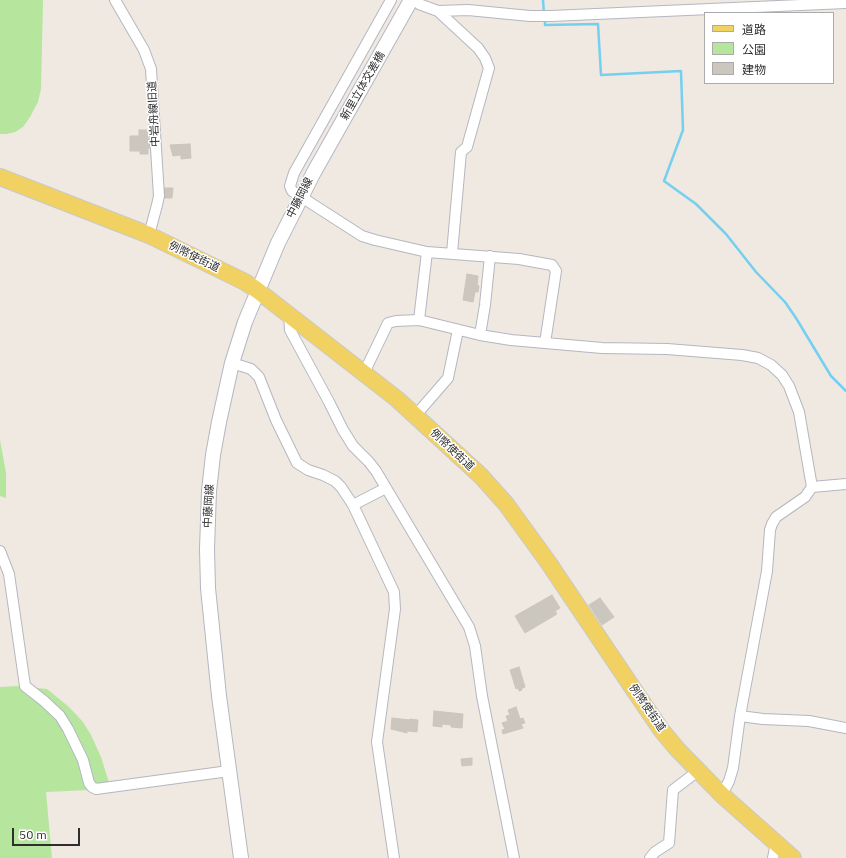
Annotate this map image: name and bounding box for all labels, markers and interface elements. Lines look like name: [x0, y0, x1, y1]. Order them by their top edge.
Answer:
legend: [704, 12, 834, 84]
text: 道路: [742, 22, 766, 37]
text: 公園: [742, 42, 766, 57]
street label: 新里立体交差橋: [338, 49, 388, 123]
text: 建物: [742, 62, 766, 77]
street label: 中岩舟線旧道: [146, 81, 162, 147]
street label: 中藤岡線: [284, 175, 316, 221]
street label: 例幣使街道: [166, 239, 222, 275]
street label: 例幣使街道: [427, 426, 477, 474]
street label: 中藤岡線: [201, 484, 217, 528]
street label: 例幣使街道: [626, 682, 668, 734]
scale bar: [14, 820, 82, 846]
text: 50 m: [19, 827, 47, 842]

